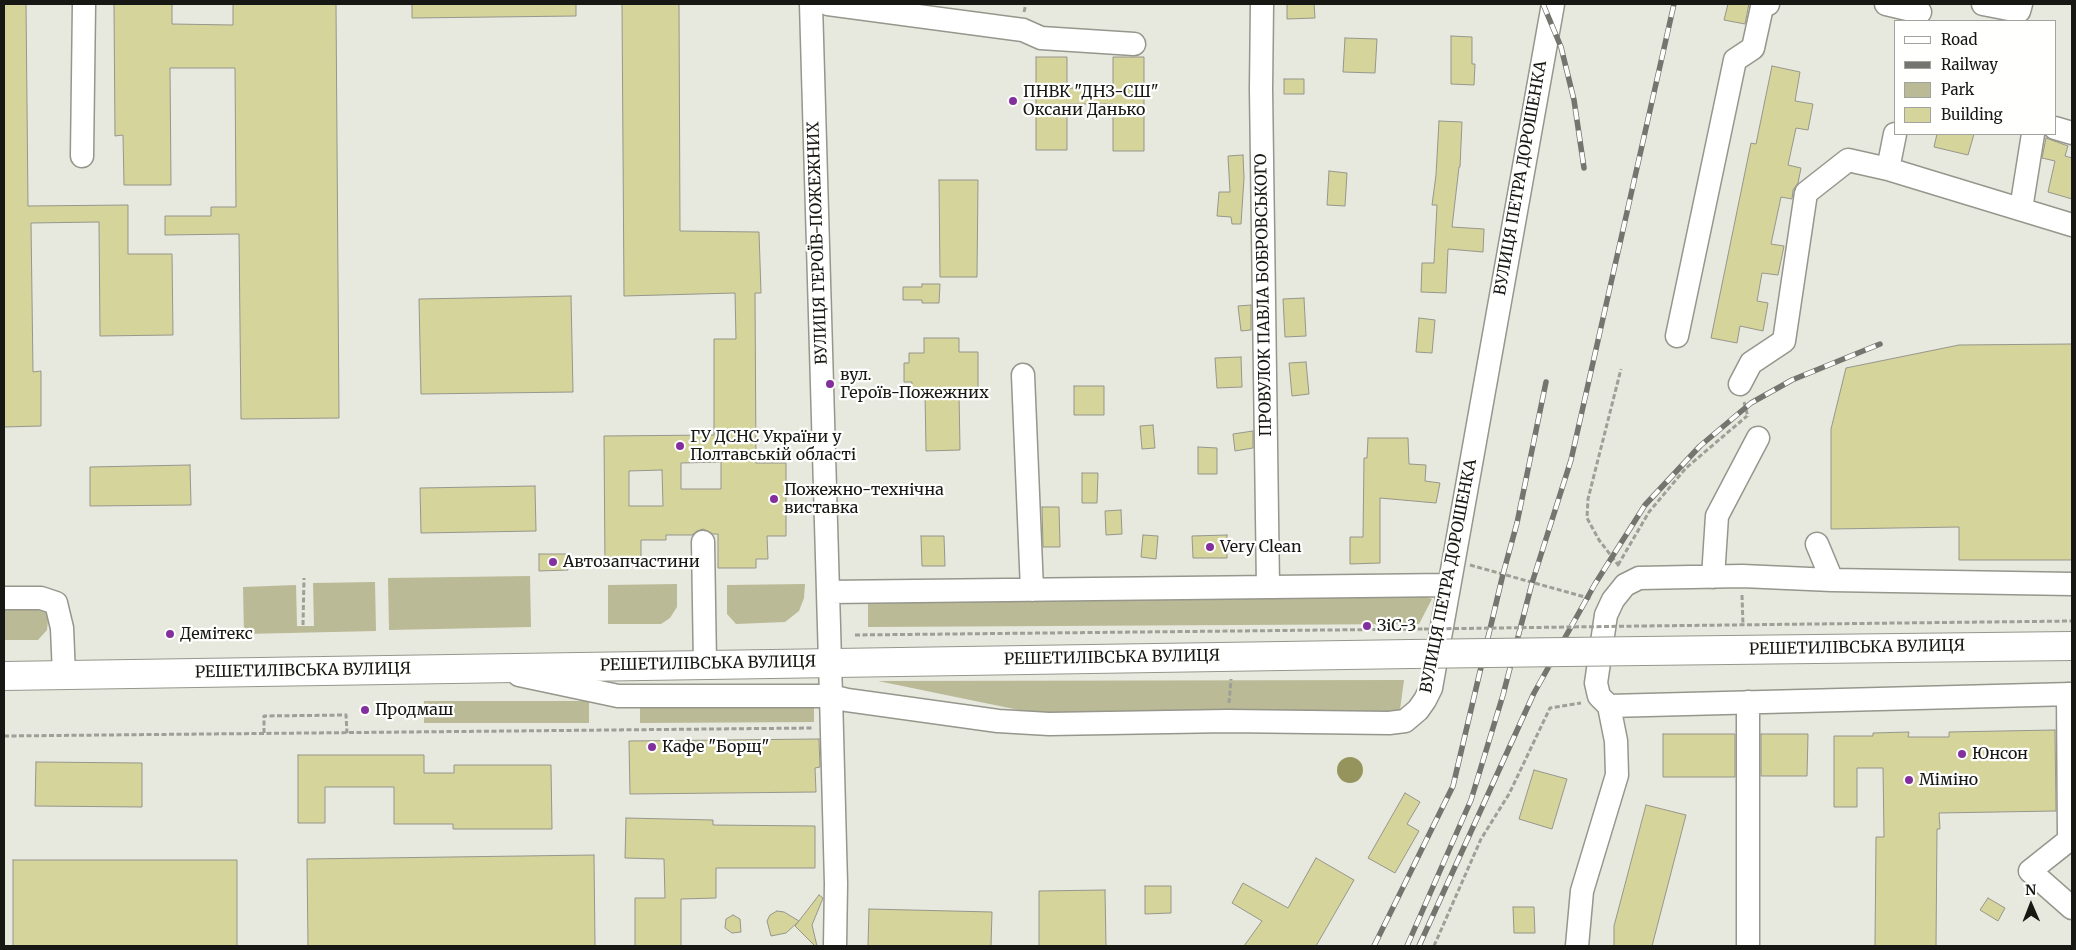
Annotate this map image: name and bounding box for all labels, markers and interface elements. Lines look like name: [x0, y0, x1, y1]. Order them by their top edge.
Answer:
legend: [1894, 20, 2056, 135]
text: Road: [1941, 30, 1977, 49]
text: Railway: [1941, 55, 1998, 74]
street label: ВУЛИЦЯ ПЕТРА ДОРОШЕНКА: [1491, 59, 1551, 297]
text: Park: [1941, 80, 1974, 99]
place label: ПНВК "ДНЗ-СШ" Оксани Данько: [1023, 82, 1159, 120]
marker: ПНВК "ДНЗ-СШ" Оксани Данько: [1007, 95, 1019, 107]
text: Building: [1941, 105, 2003, 124]
street label: ВУЛИЦЯ ГЕРОЇВ-ПОЖЕЖНИХ: [804, 121, 832, 365]
street label: ПРОВУЛОК ПАВЛА БОБРОВСЬКОГО: [1252, 153, 1276, 437]
place label: вул. Героїв-Пожежних: [840, 365, 989, 403]
marker: вул. Героїв-Пожежних: [824, 378, 836, 390]
place label: ГУ ДСНС України у Полтавській області: [690, 427, 856, 465]
marker: ГУ ДСНС України у Полтавській області: [674, 440, 686, 452]
street label: ВУЛИЦЯ ПЕТРА ДОРОШЕНКА: [1417, 457, 1481, 695]
place label: Пожежно-технічна виставка: [784, 480, 944, 518]
marker: Пожежно-технічна виставка: [768, 493, 780, 505]
place label: Very Clean: [1220, 537, 1302, 557]
marker: Very Clean: [1204, 541, 1216, 553]
place label: Автозапчастини: [563, 552, 700, 572]
marker: Автозапчастини: [547, 556, 559, 568]
place label: ЗіС-3: [1377, 616, 1416, 636]
marker: ЗіС-3: [1361, 620, 1373, 632]
place label: Демітекс: [180, 624, 253, 644]
marker: Демітекс: [164, 628, 176, 640]
street label: РЕШЕТИЛІВСЬКА ВУЛИЦЯ: [1749, 637, 1965, 659]
street label: РЕШЕТИЛІВСЬКА ВУЛИЦЯ: [1004, 647, 1220, 669]
street label: РЕШЕТИЛІВСЬКА ВУЛИЦЯ: [600, 653, 816, 675]
street label: РЕШЕТИЛІВСЬКА ВУЛИЦЯ: [195, 660, 411, 682]
place label: Продмаш: [375, 700, 453, 720]
marker: Продмаш: [359, 704, 371, 716]
place label: Кафе "Борщ": [662, 737, 769, 757]
marker: Кафе "Борщ": [646, 741, 658, 753]
place label: Юнсон: [1972, 744, 2028, 764]
marker: Юнсон: [1956, 748, 1968, 760]
place label: Міміно: [1919, 770, 1978, 790]
marker: Міміно: [1903, 774, 1915, 786]
north arrow: [2006, 880, 2056, 930]
text: N: [2025, 881, 2036, 899]

